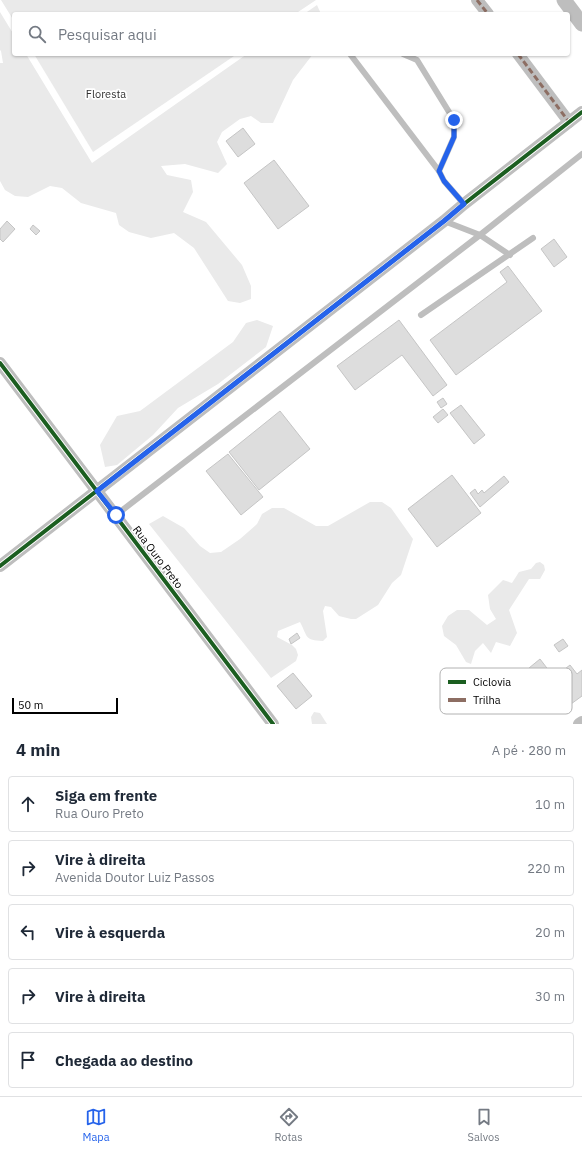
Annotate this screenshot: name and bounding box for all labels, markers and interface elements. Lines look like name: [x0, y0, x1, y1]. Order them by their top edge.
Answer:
search box: [12, 12, 570, 56]
icon: search: [26, 23, 48, 45]
text: Pesquisar aqui: [58, 25, 157, 44]
park label: Floresta: [86, 87, 126, 101]
route end: [445, 111, 463, 129]
route start: [107, 506, 125, 524]
street label: Rua Ouro Preto: [130, 523, 186, 591]
legend: [440, 668, 572, 714]
text: Ciclovia: [473, 675, 511, 689]
text: Trilha: [473, 693, 501, 707]
scale bar: [12, 696, 118, 715]
text: 50 m: [18, 698, 43, 712]
text: 4 min: [16, 739, 60, 761]
text: A pé · 280 m: [492, 742, 566, 759]
text: Siga em frente: [55, 786, 157, 805]
icon: ahead: [17, 793, 39, 815]
text: 10 m: [535, 796, 565, 813]
text: Rua Ouro Preto: [55, 805, 144, 822]
text: Vire à direita: [55, 850, 145, 869]
icon: right: [17, 857, 39, 879]
text: 220 m: [527, 860, 565, 877]
text: Avenida Doutor Luiz Passos: [55, 869, 215, 886]
icon: left: [17, 921, 39, 943]
text: Vire à esquerda: [55, 923, 165, 942]
text: 20 m: [535, 924, 565, 941]
icon: right: [17, 985, 39, 1007]
text: Vire à direita: [55, 987, 145, 1006]
text: 30 m: [535, 988, 565, 1005]
icon: arrive: [17, 1049, 39, 1071]
text: Chegada ao destino: [55, 1051, 193, 1070]
tab: Mapa: [82, 1106, 110, 1144]
tab: Rotas: [274, 1106, 303, 1144]
tab: Salvos: [468, 1106, 500, 1144]

